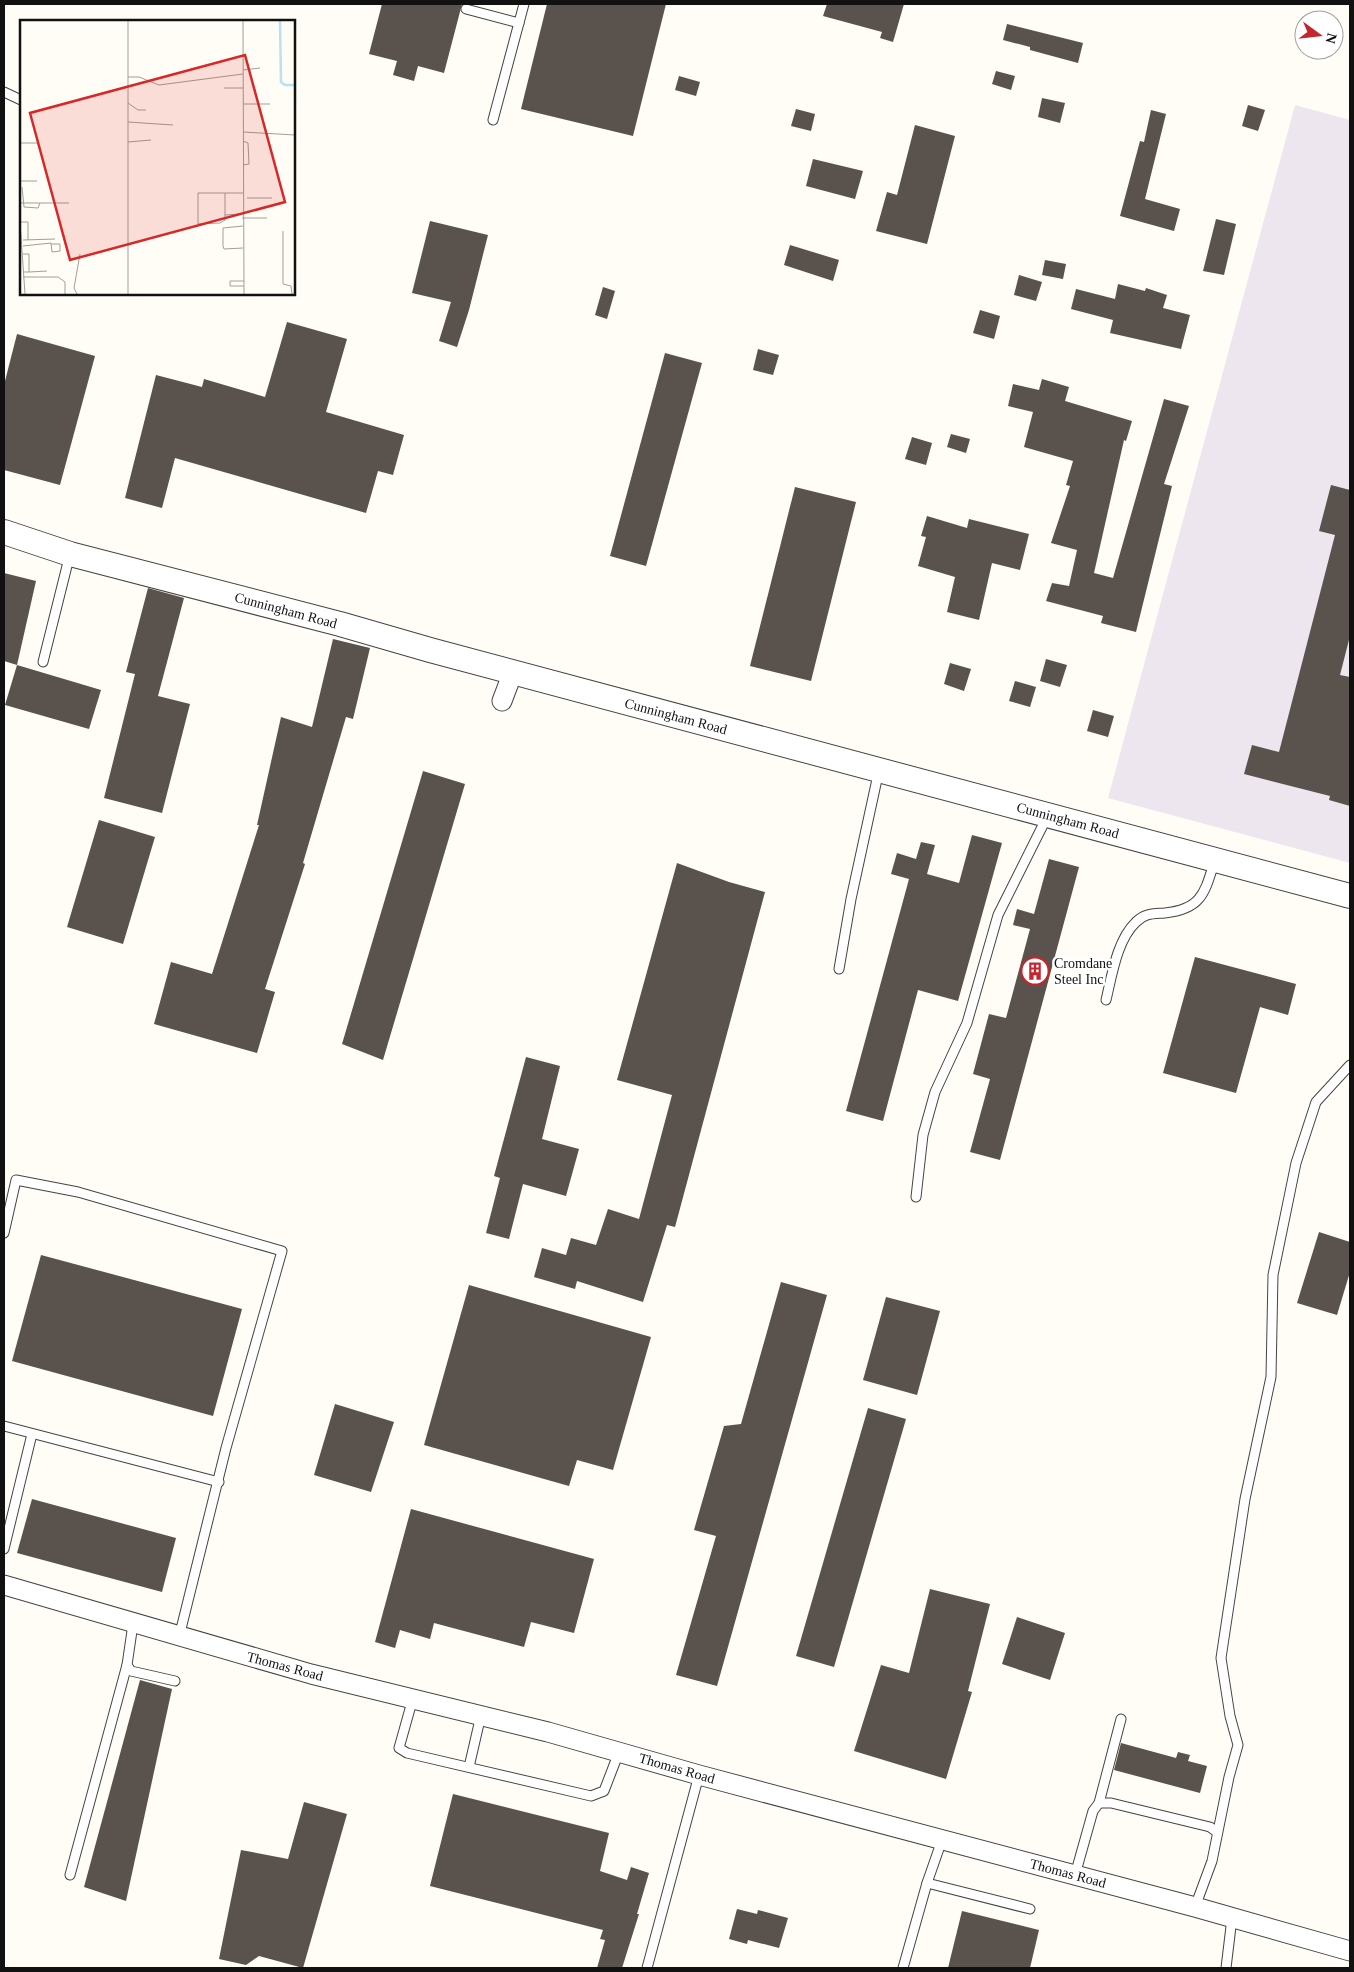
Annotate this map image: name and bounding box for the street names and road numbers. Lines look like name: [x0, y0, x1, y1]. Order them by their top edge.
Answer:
street label: Cunningham Road: [233, 590, 339, 631]
street label: Cunningham Road: [623, 696, 729, 737]
street label: Cunningham Road: [1015, 800, 1121, 841]
street label: Thomas Road: [245, 1649, 325, 1684]
street label: Thomas Road: [637, 1750, 716, 1786]
street label: Thomas Road: [1028, 1856, 1108, 1891]

